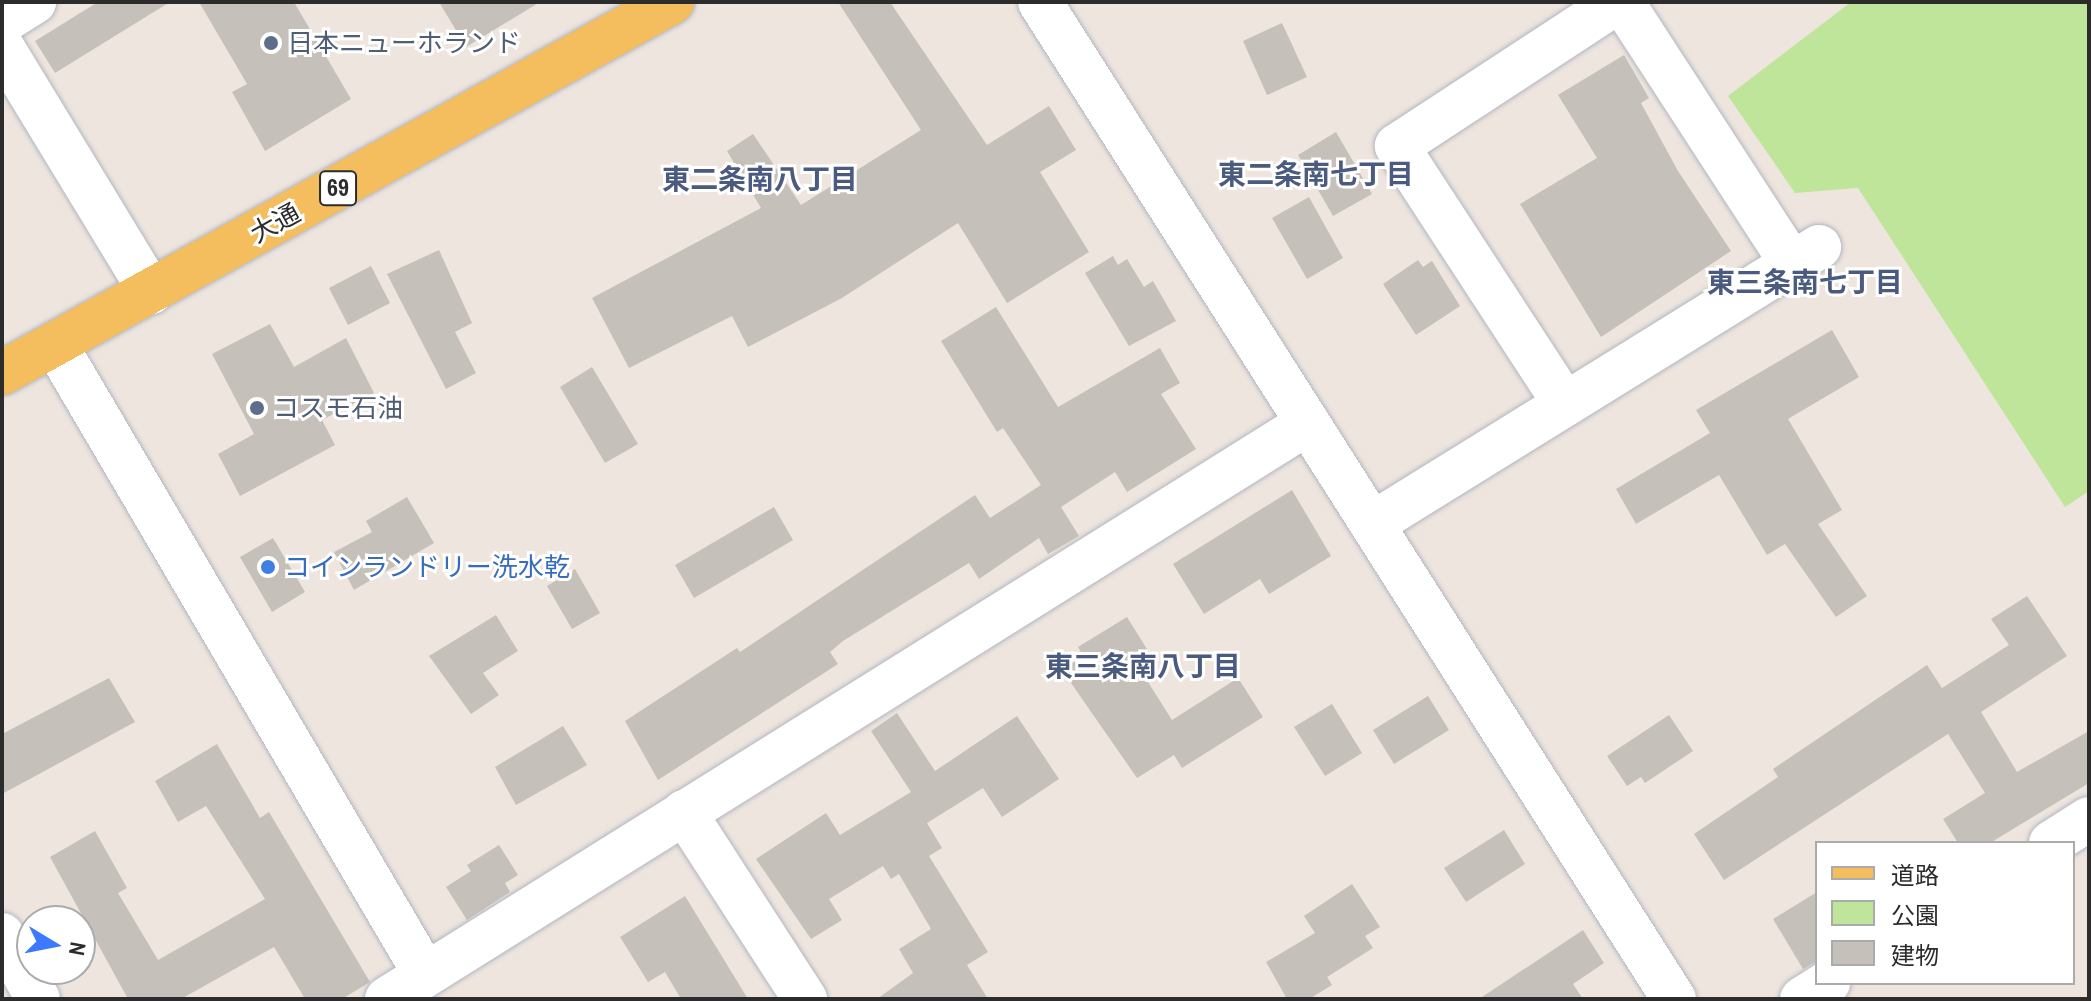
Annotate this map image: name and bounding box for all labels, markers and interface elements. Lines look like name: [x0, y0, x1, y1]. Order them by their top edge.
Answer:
place label: 日本ニューホランド: [287, 27, 521, 59]
marker: 日本ニューホランド: [262, 34, 280, 52]
district label: 東二条南七丁目: [1218, 157, 1414, 191]
district label: 東二条南八丁目: [662, 162, 858, 196]
road number: 69: [318, 168, 358, 208]
street label: 大通: [245, 197, 305, 249]
district label: 東三条南七丁目: [1707, 265, 1903, 299]
place label: コスモ石油: [273, 392, 403, 424]
marker: コスモ石油: [248, 399, 266, 417]
place label: コインランドリー洗水乾: [284, 551, 570, 583]
marker: コインランドリー洗水乾: [259, 558, 277, 576]
district label: 東三条南八丁目: [1045, 649, 1241, 683]
legend: [1815, 841, 2075, 985]
text: 道路: [1891, 859, 1939, 891]
text: 公園: [1891, 899, 1939, 931]
north arrow: [16, 905, 96, 985]
text: 建物: [1891, 939, 1939, 971]
text: N: [62, 940, 94, 958]

